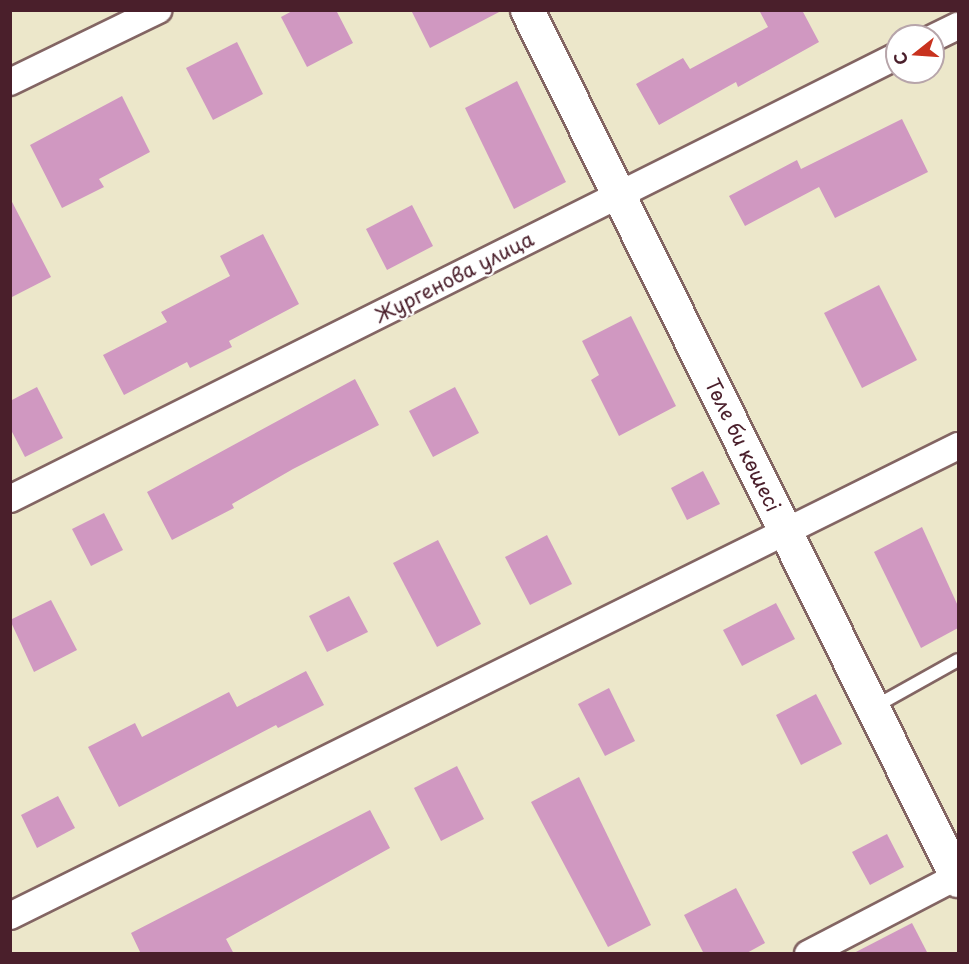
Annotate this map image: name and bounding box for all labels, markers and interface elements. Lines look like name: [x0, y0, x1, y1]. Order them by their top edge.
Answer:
north arrow: [885, 24, 945, 84]
text: С: [886, 49, 913, 68]
street label: Жургенова улица: [370, 226, 538, 328]
street label: Төле би көшесі: [700, 374, 786, 516]

